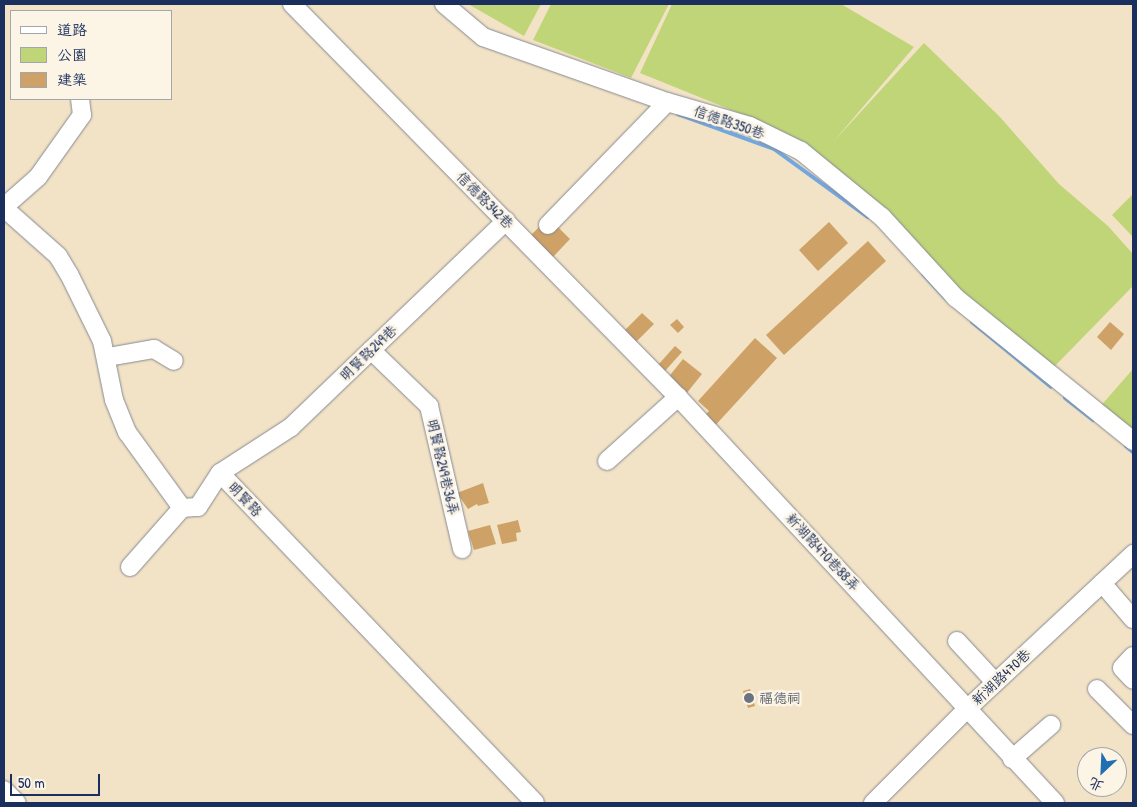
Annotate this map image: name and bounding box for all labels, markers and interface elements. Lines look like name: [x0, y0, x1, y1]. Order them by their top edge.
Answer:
legend: [10, 10, 172, 100]
text: 道路: [57, 19, 87, 40]
text: 公園: [57, 44, 87, 65]
text: 建築: [57, 69, 87, 90]
street label: 信德路350巷: [691, 102, 767, 142]
street label: 信德路342巷: [453, 168, 517, 232]
street label: 明賢路249巷: [336, 322, 400, 384]
street label: 明賢路249巷36弄: [424, 417, 462, 517]
street label: 明賢路: [224, 478, 266, 520]
street label: 新湖路470巷88弄: [783, 509, 863, 595]
street label: 新湖路470巷: [968, 645, 1034, 709]
place label: 福德祠: [759, 690, 801, 706]
marker: 福德祠: [743, 692, 755, 704]
north arrow: [1077, 747, 1127, 797]
scale bar: [12, 764, 102, 796]
text: 50 m: [18, 772, 45, 793]
text: 北: [1086, 774, 1106, 797]

